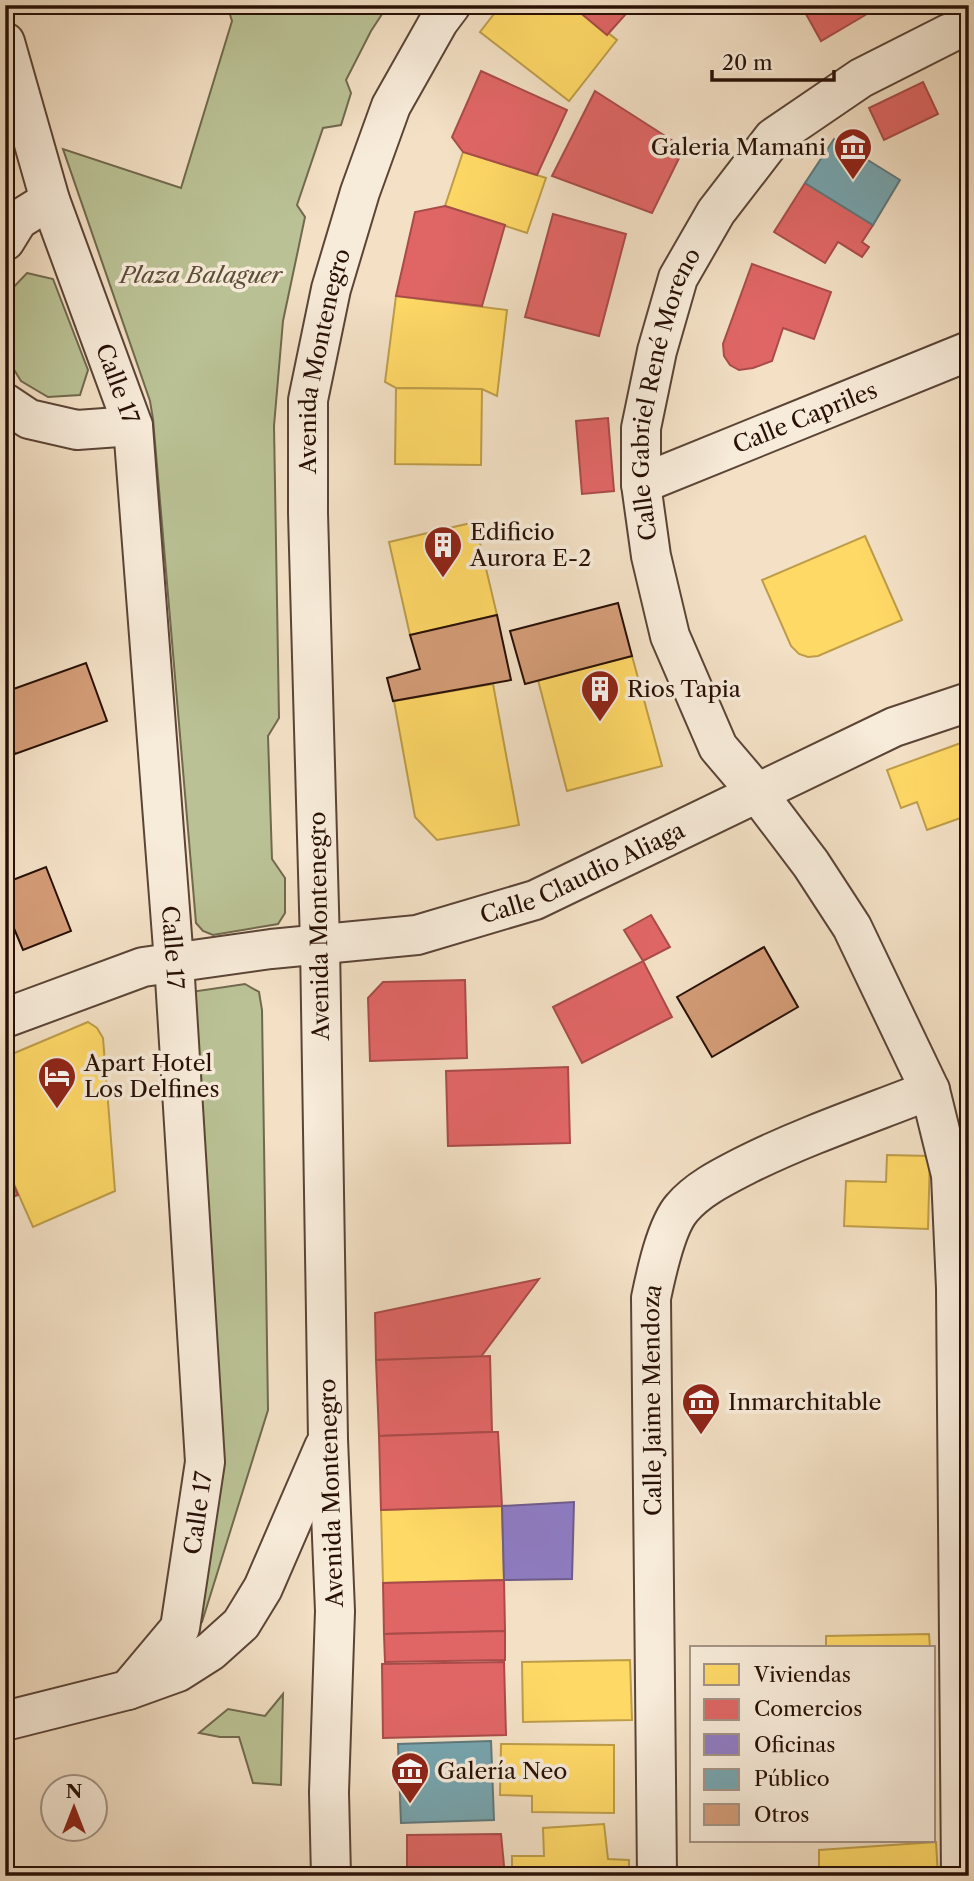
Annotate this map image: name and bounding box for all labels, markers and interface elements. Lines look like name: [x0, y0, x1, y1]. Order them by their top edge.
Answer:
scale bar: [712, 38, 834, 82]
text: 20 m: [722, 50, 773, 75]
museum icon: Galeria Mamani: [832, 126, 874, 181]
place label: Galeria Mamani: [651, 133, 826, 161]
street label: Calle Gabriel René Moreno: [627, 243, 706, 542]
street label: Avenida Montenegro: [294, 245, 356, 475]
park label: Plaza Balaguer: [118, 261, 284, 289]
street label: Calle 17: [90, 340, 145, 428]
street label: Calle Capriles: [729, 376, 881, 459]
place label: Edificio Aurora E-2: [469, 518, 592, 572]
building icon: Edificio Aurora E-2: [422, 524, 464, 579]
building icon: Rios Tapia: [579, 668, 621, 723]
place label: Rios Tapia: [627, 675, 742, 703]
street label: Avenida Montenegro: [303, 811, 335, 1042]
street label: Calle Claudio Aliaga: [477, 816, 690, 930]
street label: Calle 17: [156, 905, 190, 991]
place label: Apart Hotel Los Delfines: [83, 1049, 219, 1103]
hotel icon: Apart Hotel Los Delfines: [36, 1055, 78, 1110]
street label: Calle Jaime Mendoza: [637, 1281, 668, 1516]
street label: Avenida Montenegro: [313, 1378, 349, 1609]
museum icon: Inmarchitable: [680, 1381, 722, 1436]
place label: Inmarchitable: [728, 1388, 881, 1416]
street label: Calle 17: [178, 1469, 218, 1556]
legend: [690, 1646, 936, 1842]
text: Viviendas: [753, 1662, 851, 1687]
text: Comercios: [754, 1696, 862, 1721]
text: Oficinas: [754, 1732, 836, 1757]
museum icon: Galería Neo: [389, 1750, 431, 1805]
place label: Galería Neo: [437, 1757, 567, 1785]
text: Público: [754, 1766, 830, 1791]
north arrow: [38, 1772, 108, 1842]
text: N: [66, 1780, 82, 1803]
text: Otros: [754, 1802, 809, 1827]

